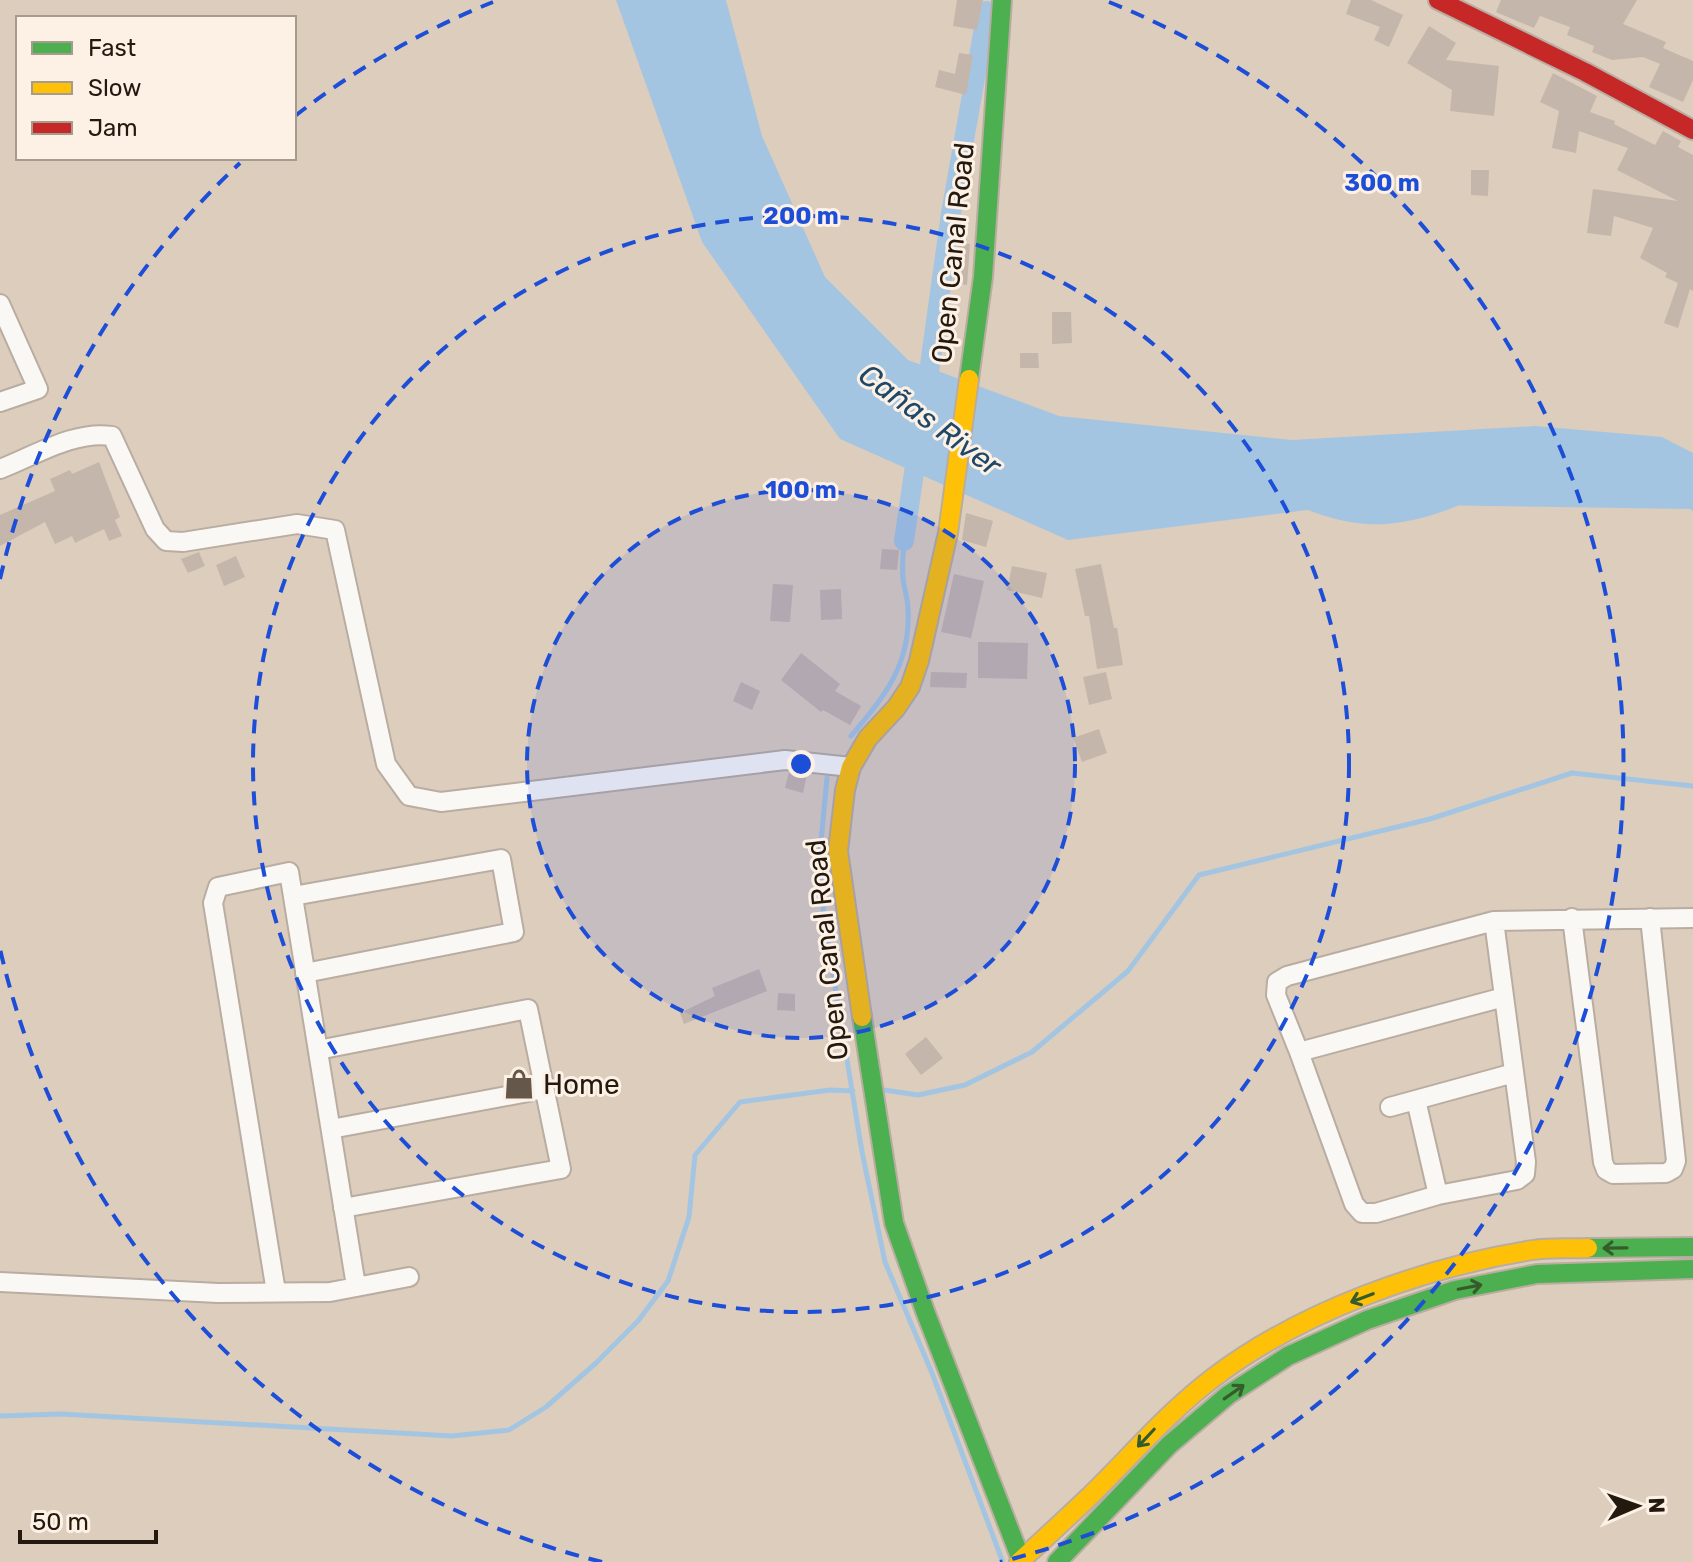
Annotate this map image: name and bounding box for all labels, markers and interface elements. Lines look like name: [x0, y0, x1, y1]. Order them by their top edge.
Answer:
legend: [16, 16, 296, 160]
text: Fast: [88, 34, 136, 62]
text: Slow: [88, 74, 141, 102]
text: Jam: [88, 114, 138, 142]
street label: Open Canal Road: [925, 141, 981, 365]
text: 300 m: [1344, 169, 1420, 197]
text: 200 m: [763, 202, 839, 230]
water label: Cañas River: [852, 356, 1009, 485]
text: 100 m: [765, 476, 837, 504]
centre of rings: [787, 750, 815, 778]
street label: Open Canal Road: [799, 838, 855, 1062]
shop icon: Home: [502, 1067, 536, 1101]
place label: Home: [543, 1068, 620, 1101]
one-way arrow: [1602, 1240, 1629, 1256]
one-way arrow: [1457, 1279, 1482, 1294]
one-way arrow: [1350, 1292, 1375, 1306]
one-way arrow: [1222, 1384, 1244, 1400]
one-way arrow: [1137, 1427, 1155, 1447]
north arrow: [1597, 1466, 1677, 1546]
scale bar: [20, 1494, 156, 1544]
text: N: [1643, 1497, 1670, 1514]
text: 50 m: [32, 1508, 89, 1536]

